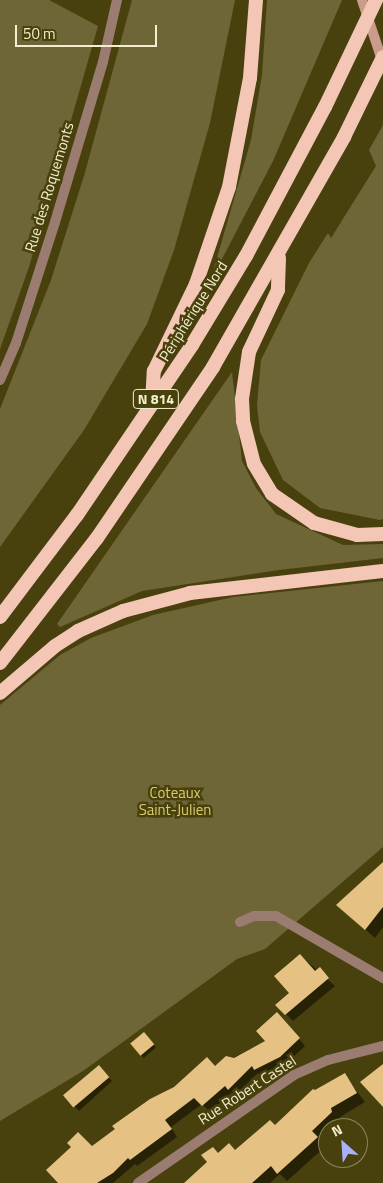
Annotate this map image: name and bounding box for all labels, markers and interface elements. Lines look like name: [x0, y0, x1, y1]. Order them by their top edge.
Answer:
scale bar: [18, 15, 160, 47]
text: 50 m: [23, 22, 56, 45]
street label: Rue des Roquemonts: [21, 120, 77, 254]
street label: Périphérique Nord: [155, 258, 231, 364]
road number: N 814: [132, 388, 180, 410]
park label: Coteaux Saint-Julien: [139, 783, 211, 818]
street label: Rue Robert Castel: [195, 1052, 299, 1128]
north arrow: [318, 1118, 368, 1168]
text: N: [328, 1118, 346, 1142]

